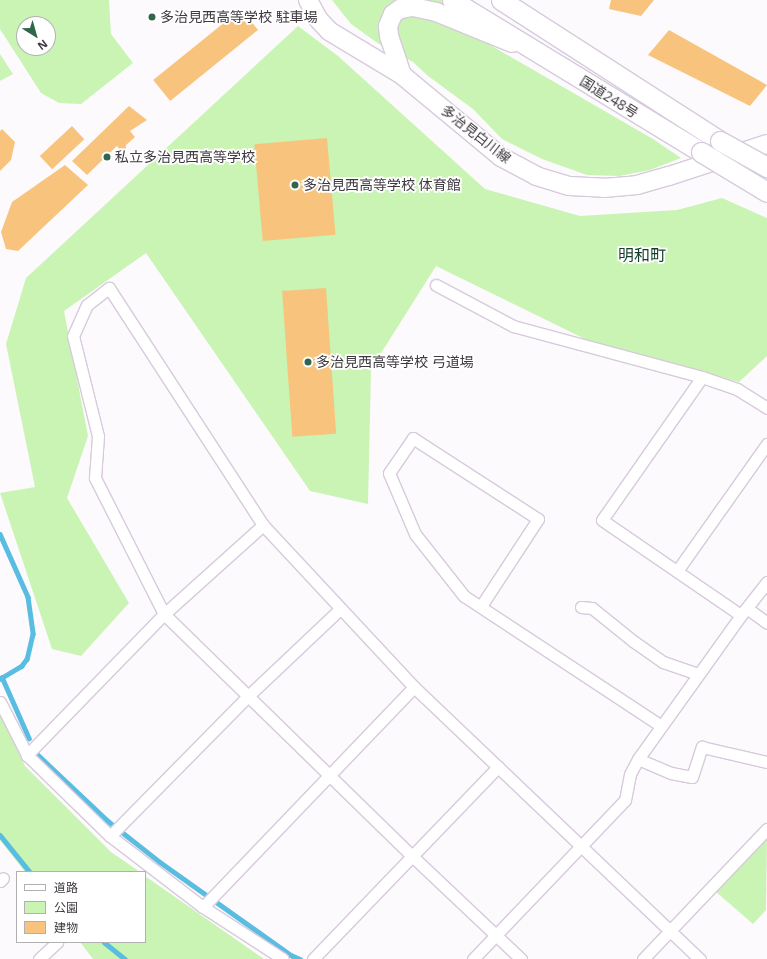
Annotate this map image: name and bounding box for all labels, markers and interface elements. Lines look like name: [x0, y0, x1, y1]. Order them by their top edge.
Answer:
place label: 多治見西高等学校 駐車場: [160, 9, 318, 25]
marker: 多治見西高等学校 駐車場: [147, 12, 157, 22]
north arrow: [16, 16, 56, 56]
text: N: [35, 36, 51, 54]
street label: 国道248号: [577, 72, 641, 122]
street label: 多治見白川線: [438, 102, 514, 166]
place label: 私立多治見西高等学校: [115, 149, 255, 165]
marker: 私立多治見西高等学校: [102, 152, 112, 162]
place label: 多治見西高等学校 体育館: [303, 177, 461, 193]
marker: 多治見西高等学校 体育館: [290, 180, 300, 190]
district label: 明和町: [618, 245, 666, 265]
place label: 多治見西高等学校 弓道場: [316, 354, 474, 370]
marker: 多治見西高等学校 弓道場: [303, 357, 313, 367]
legend: [16, 871, 146, 943]
text: 道路: [54, 879, 78, 896]
text: 公園: [54, 899, 78, 916]
text: 建物: [54, 919, 78, 936]

